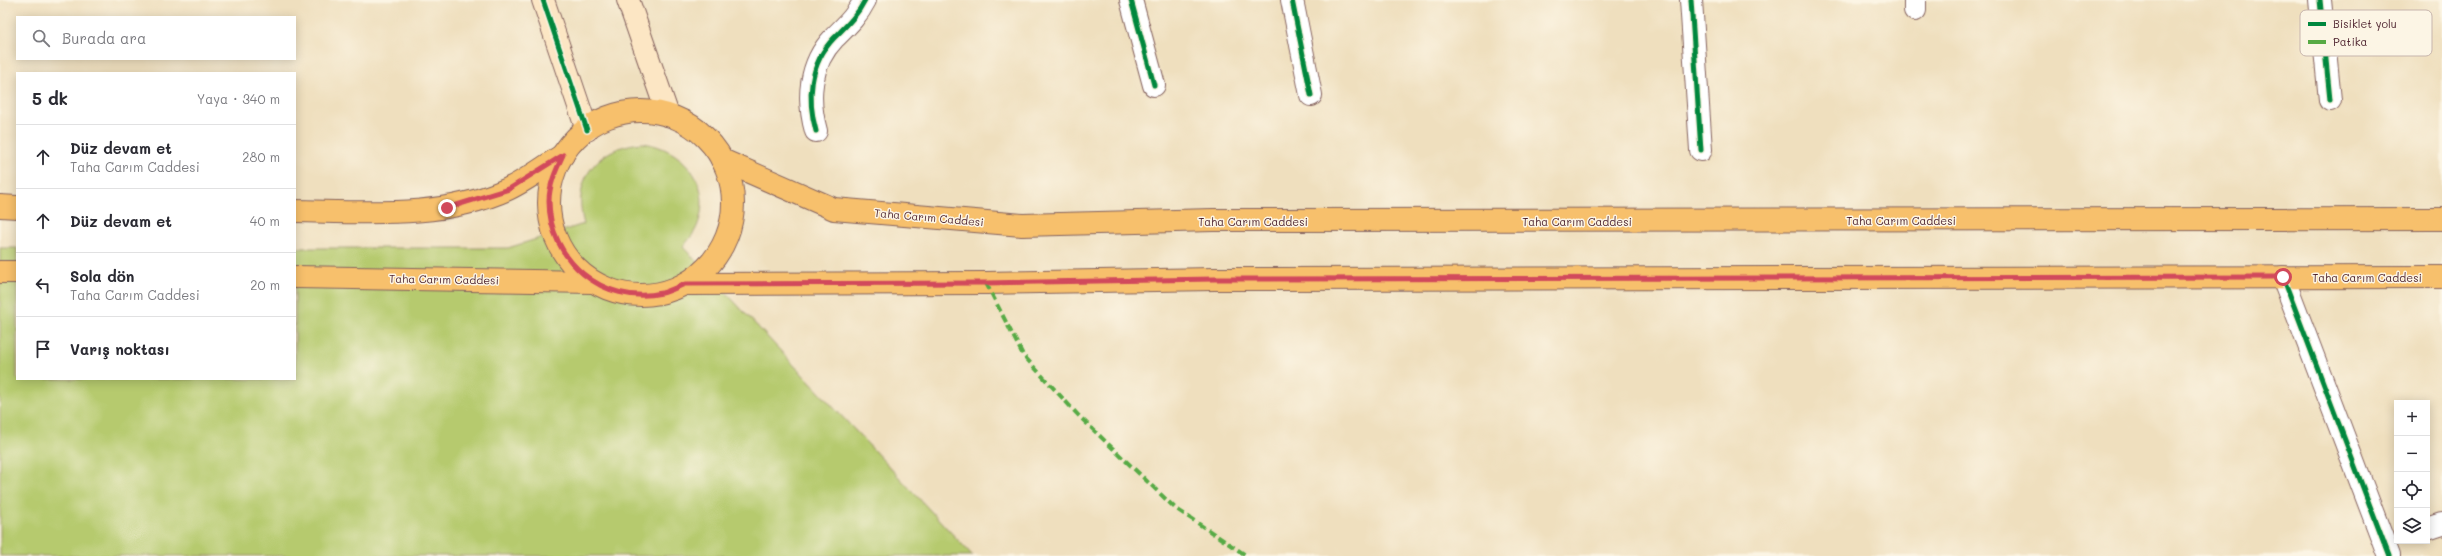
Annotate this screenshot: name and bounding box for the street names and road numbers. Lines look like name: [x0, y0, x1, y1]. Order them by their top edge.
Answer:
street label: Taha Carım Caddesi: [874, 205, 984, 229]
street label: Taha Carım Caddesi: [1846, 213, 1956, 228]
street label: Taha Carım Caddesi: [1198, 214, 1308, 229]
street label: Taha Carım Caddesi: [1522, 214, 1632, 229]
street label: Taha Carım Caddesi: [2312, 270, 2422, 285]
street label: Taha Carım Caddesi: [389, 271, 499, 287]

